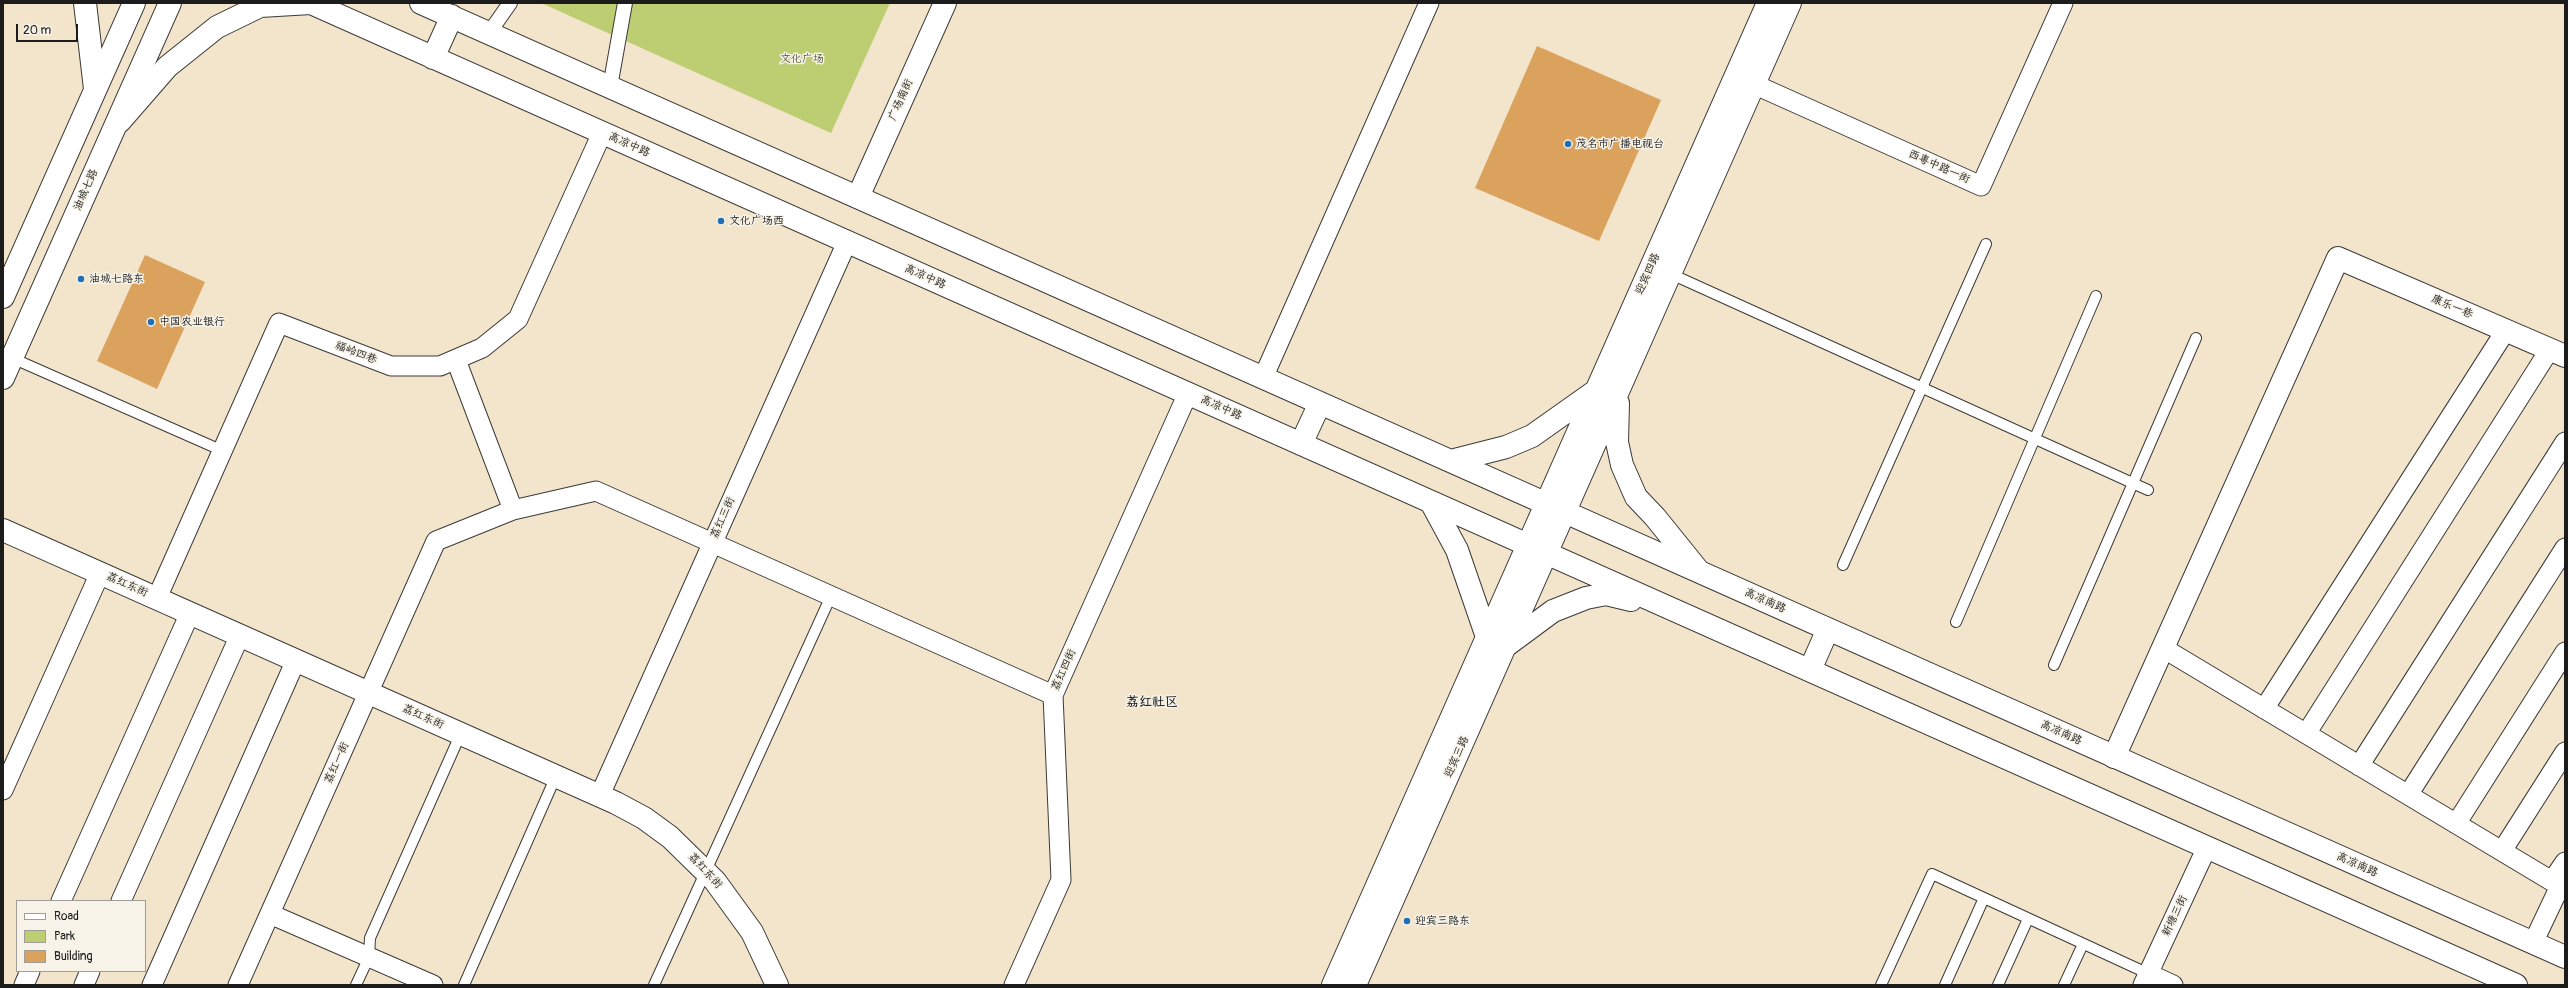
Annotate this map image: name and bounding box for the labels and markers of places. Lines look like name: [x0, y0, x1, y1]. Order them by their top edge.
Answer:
place label: 茂名市广播电视台: [1576, 137, 1664, 151]
marker: 茂名市广播电视台: [1563, 139, 1573, 149]
place label: 文化广场西: [729, 214, 784, 228]
marker: 文化广场西: [716, 216, 726, 226]
place label: 油城七路东: [89, 272, 144, 286]
marker: 油城七路东: [76, 274, 86, 284]
place label: 中国农业银行: [159, 315, 225, 329]
marker: 中国农业银行: [146, 317, 156, 327]
place label: 迎宾三路东: [1415, 914, 1470, 928]
marker: 迎宾三路东: [1402, 916, 1412, 926]

